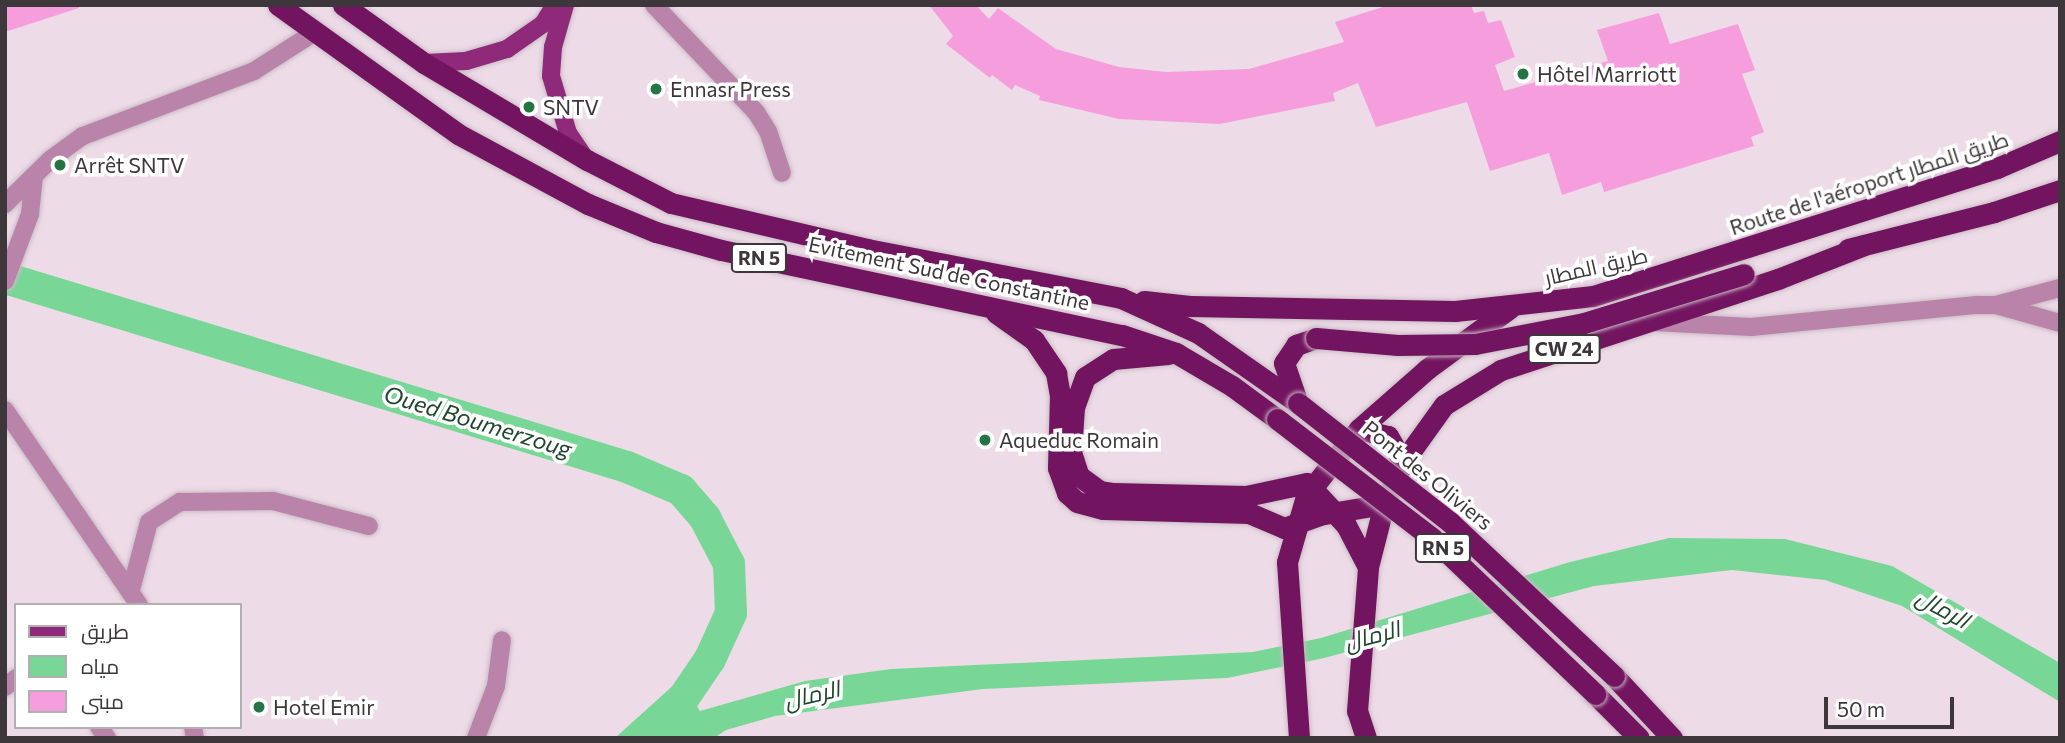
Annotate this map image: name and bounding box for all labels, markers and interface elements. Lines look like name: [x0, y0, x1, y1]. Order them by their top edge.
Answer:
place label: Hôtel Marriott: [1537, 61, 1677, 87]
marker: Hôtel Marriott: [1515, 66, 1531, 82]
place label: Ennasr Press: [670, 76, 791, 102]
marker: Ennasr Press: [648, 81, 664, 97]
place label: SNTV: [543, 94, 599, 120]
marker: SNTV: [521, 99, 537, 115]
street label: Route de l'aéroport طريق المطار: [1726, 126, 2012, 240]
place label: Arrêt SNTV: [74, 152, 184, 178]
marker: Arrêt SNTV: [52, 157, 68, 173]
street label: Evitement Sud de Constantine: [806, 231, 1092, 315]
road number: RN 5: [729, 242, 789, 274]
street label: طريق المطار: [1542, 242, 1650, 290]
road number: CW 24: [1527, 334, 1601, 364]
water label: Oued Boumerzoug: [381, 379, 575, 463]
street label: Pont des Oliviers: [1358, 415, 1498, 535]
place label: Aqueduc Romain: [999, 427, 1159, 453]
marker: Aqueduc Romain: [977, 432, 993, 448]
road number: RN 5: [1413, 533, 1473, 564]
water label: الرمال: [1912, 582, 1974, 634]
legend: [14, 603, 242, 729]
water label: الرمال: [1341, 614, 1403, 656]
text: طريق: [81, 618, 129, 643]
text: مياه: [81, 653, 119, 678]
water label: الرمال: [781, 674, 843, 714]
scale bar: [1827, 684, 1956, 728]
text: مبنى: [81, 688, 124, 713]
place label: Hotel Emir: [273, 694, 375, 720]
text: 50 m: [1837, 696, 1885, 721]
marker: Hotel Emir: [251, 699, 267, 715]

